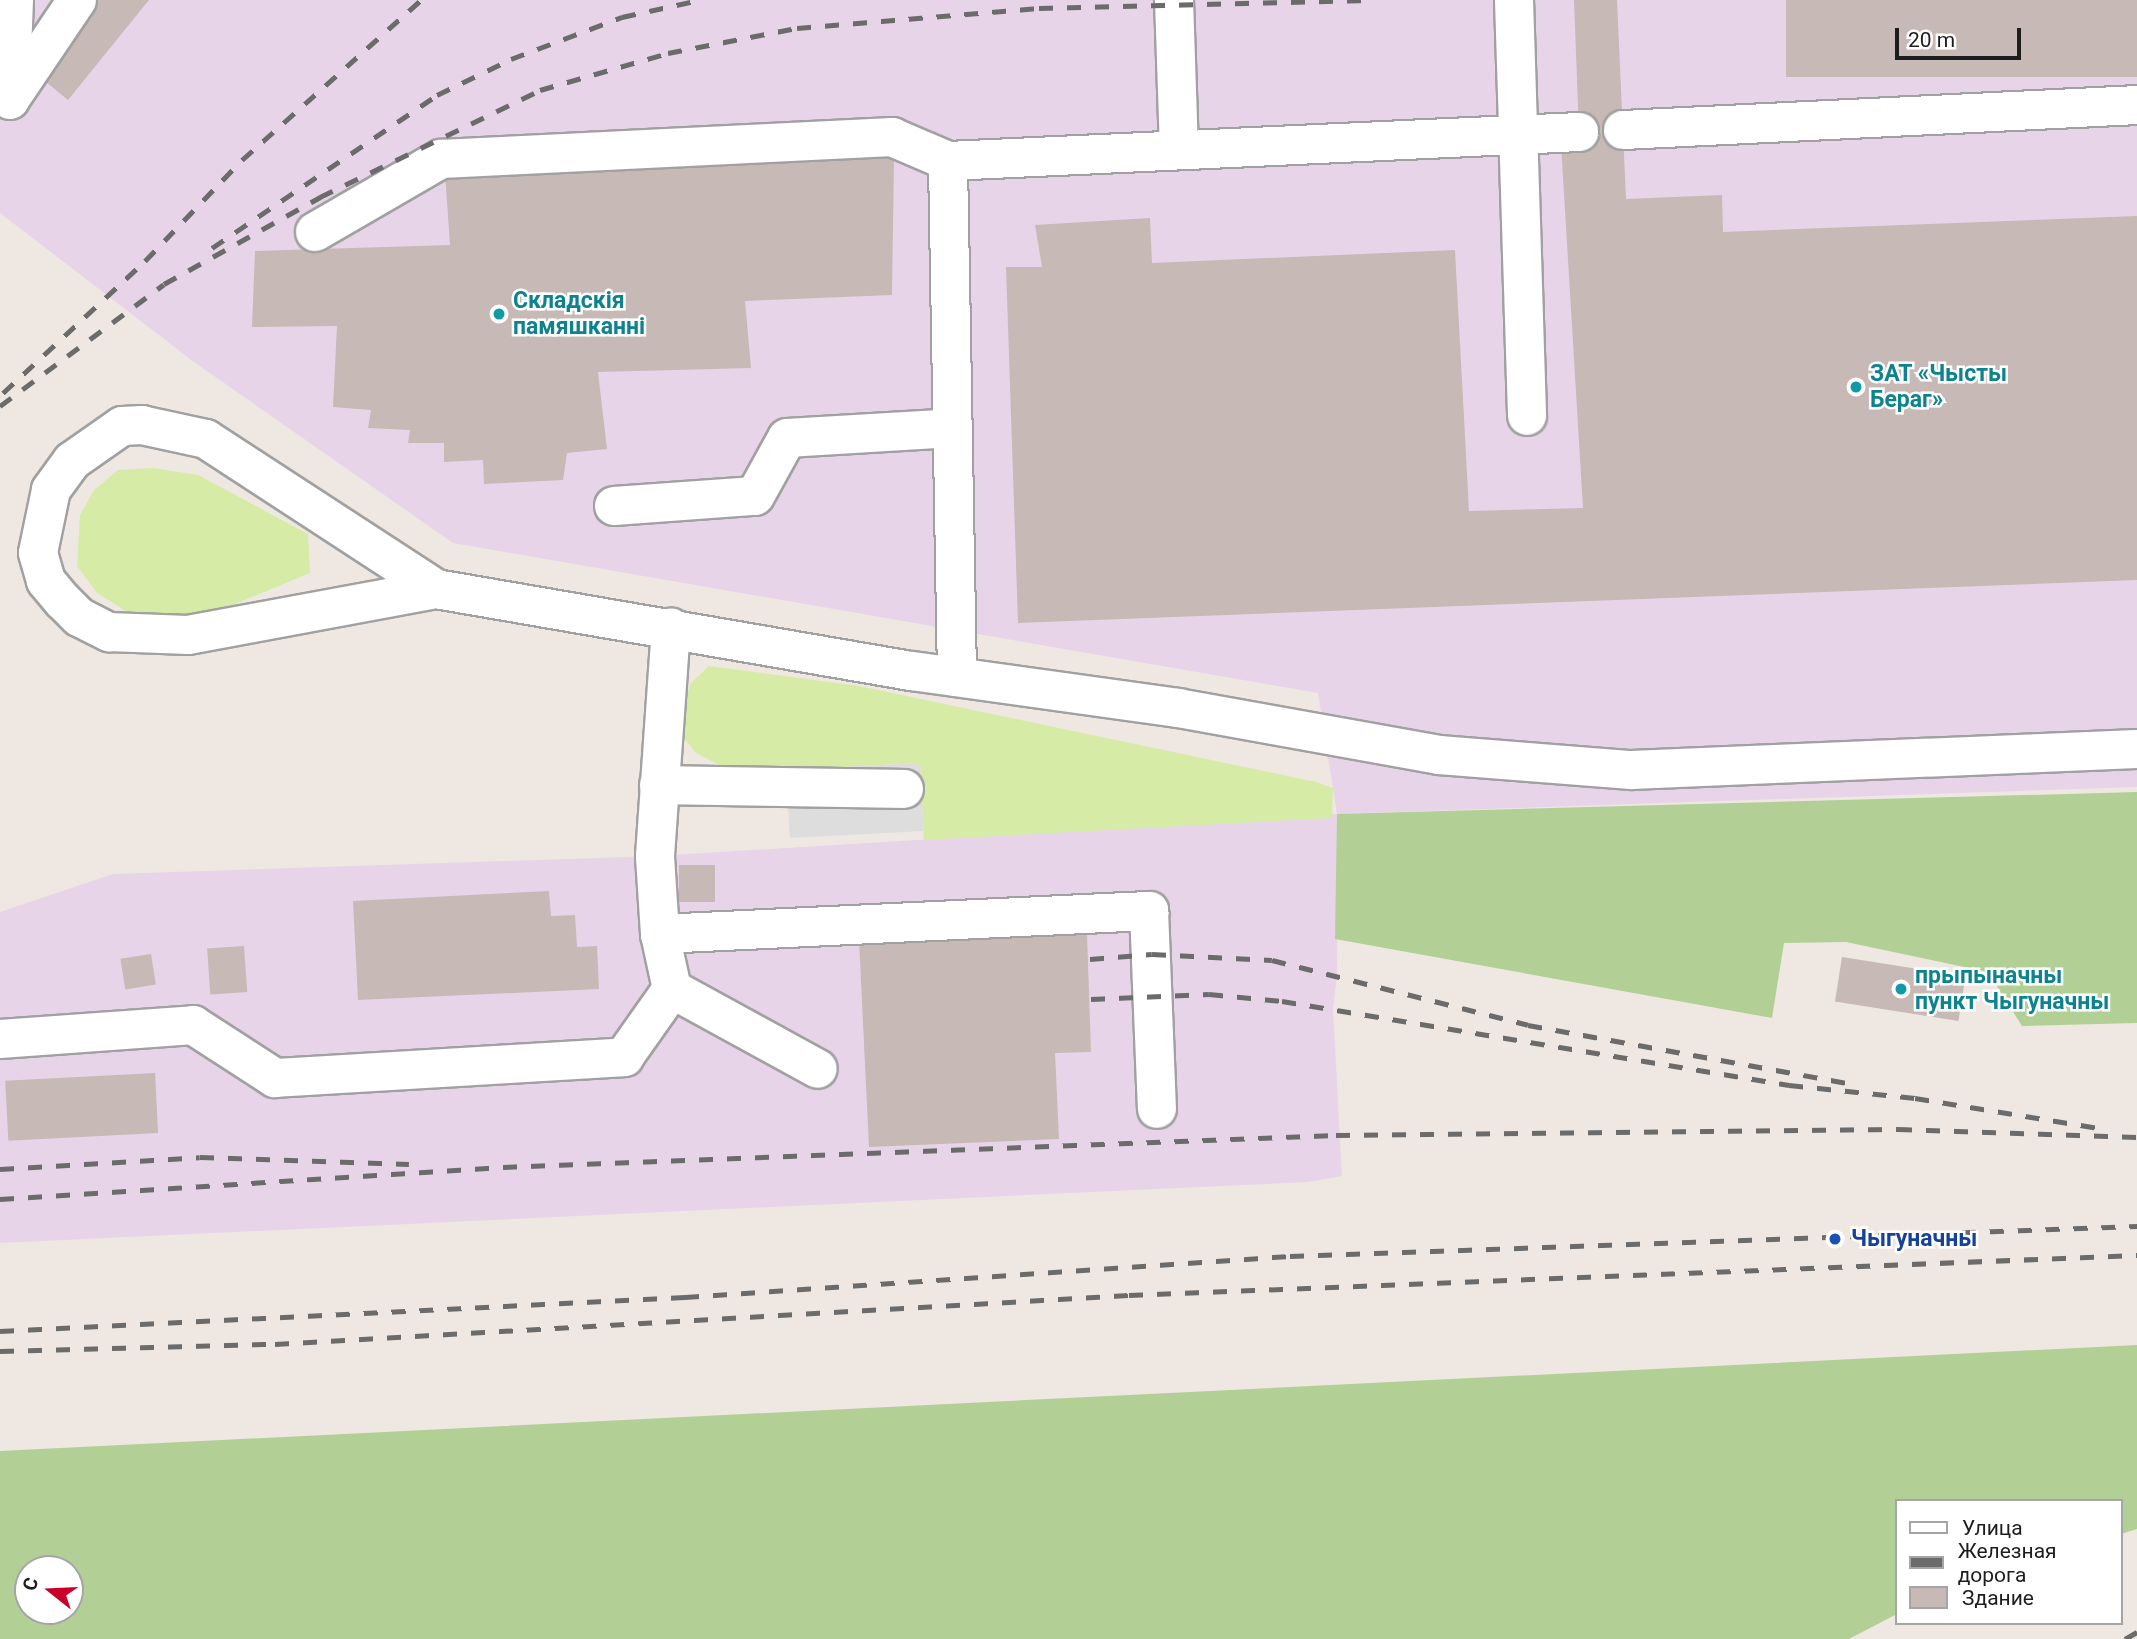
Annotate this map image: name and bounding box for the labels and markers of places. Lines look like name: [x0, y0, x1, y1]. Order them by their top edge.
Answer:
place label: Складскія памяшканні: [513, 287, 645, 341]
marker: Складскія памяшканні: [491, 306, 507, 322]
place label: ЗАТ «Чысты Бераг»: [1870, 360, 2008, 414]
marker: ЗАТ «Чысты Бераг»: [1848, 379, 1864, 395]
place label: прыпыначны пункт Чыгуначны: [1915, 962, 2109, 1016]
marker: прыпыначны пункт Чыгуначны: [1893, 981, 1909, 997]
place label: Чыгуначны: [1851, 1225, 1977, 1253]
marker: Чыгуначны: [1825, 1229, 1845, 1249]

